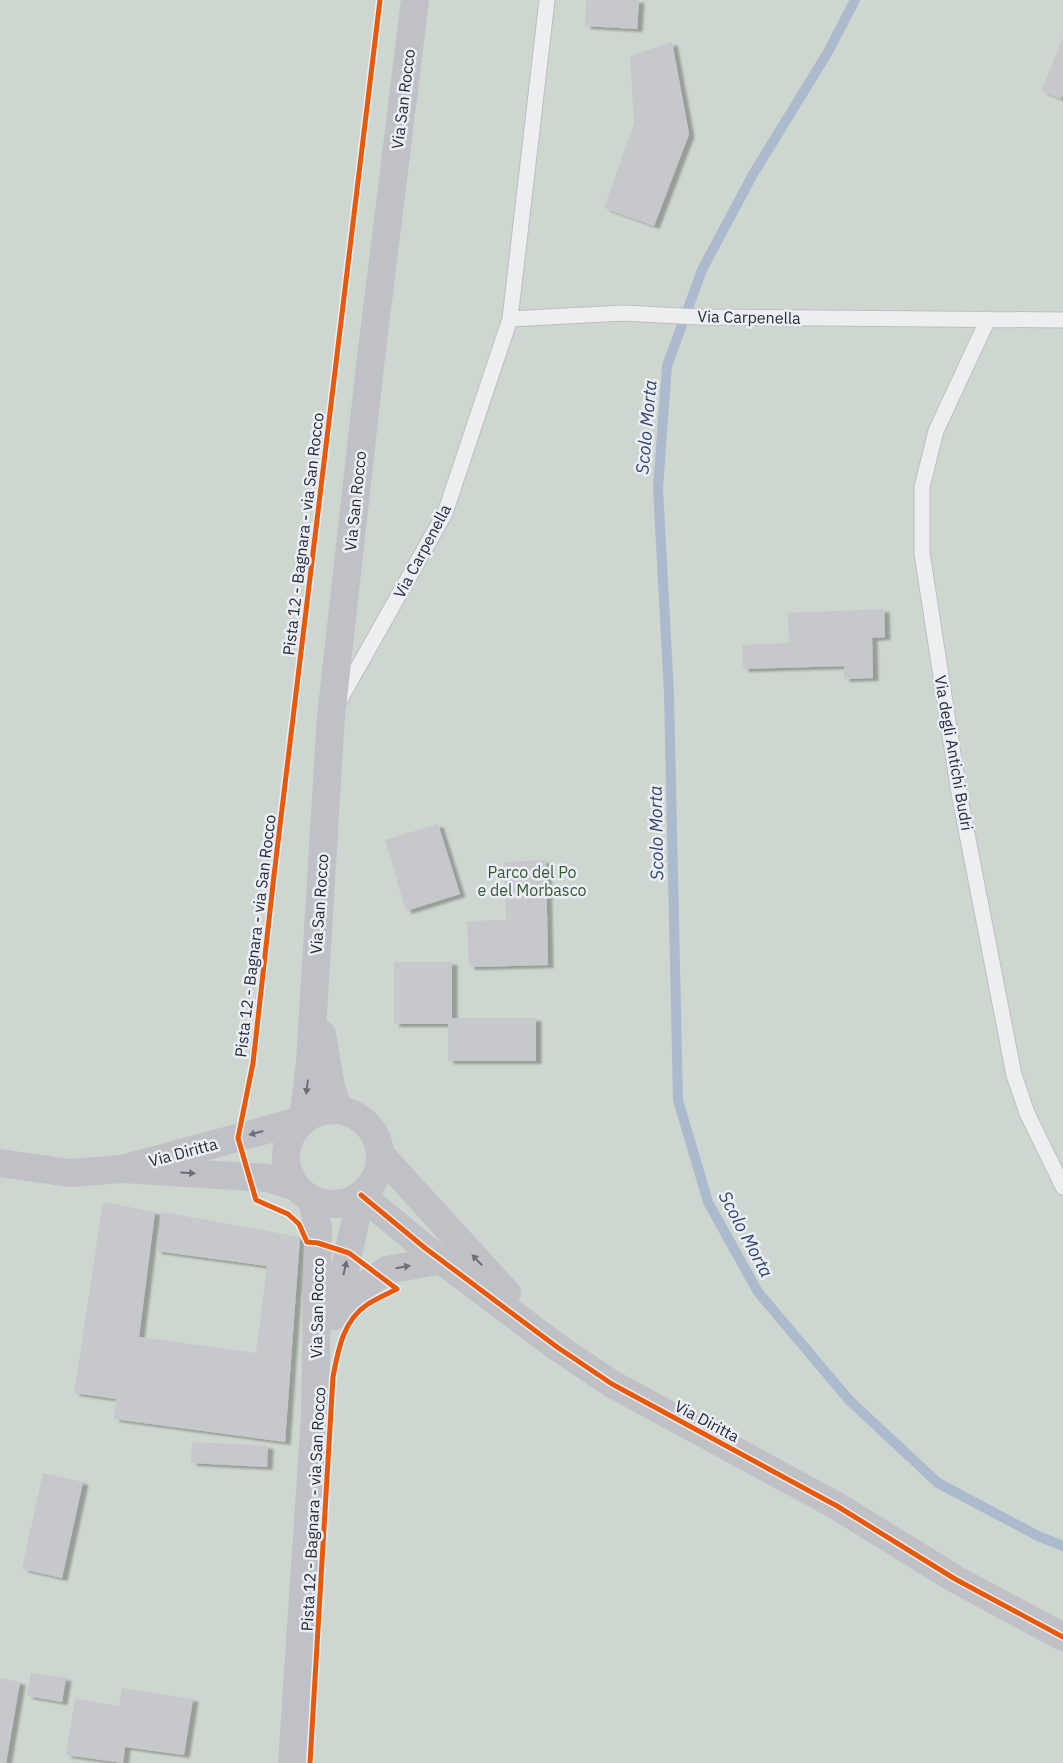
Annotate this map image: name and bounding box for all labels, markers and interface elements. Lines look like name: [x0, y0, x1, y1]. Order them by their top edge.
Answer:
street label: Via San Rocco: [387, 48, 419, 150]
street label: Via Carpenella: [697, 306, 801, 328]
water label: Scolo Morta: [630, 379, 662, 475]
street label: Pista 12 - Bagnara - via San Rocco: [278, 411, 328, 657]
street label: Via San Rocco: [340, 450, 370, 552]
street label: Via Carpenella: [389, 500, 455, 601]
street label: Via degli Antichi Budri: [930, 674, 978, 832]
water label: Scolo Morta: [644, 785, 668, 881]
street label: Pista 12 - Bagnara - via San Rocco: [230, 813, 280, 1059]
street label: Via San Rocco: [306, 853, 332, 955]
park label: Parco del Po e del Morbasco: [477, 862, 587, 900]
one-way arrow: [303, 1079, 311, 1095]
one-way arrow: [248, 1129, 263, 1137]
street label: Via Diritta: [146, 1133, 220, 1171]
one-way arrow: [180, 1169, 196, 1177]
water label: Scolo Morta: [714, 1187, 778, 1281]
one-way arrow: [471, 1254, 483, 1266]
street label: Via San Rocco: [306, 1257, 328, 1358]
one-way arrow: [341, 1261, 349, 1276]
one-way arrow: [396, 1263, 412, 1271]
street label: Pista 12 - Bagnara - via San Rocco: [297, 1386, 329, 1632]
street label: Via Diritta: [671, 1396, 743, 1447]

